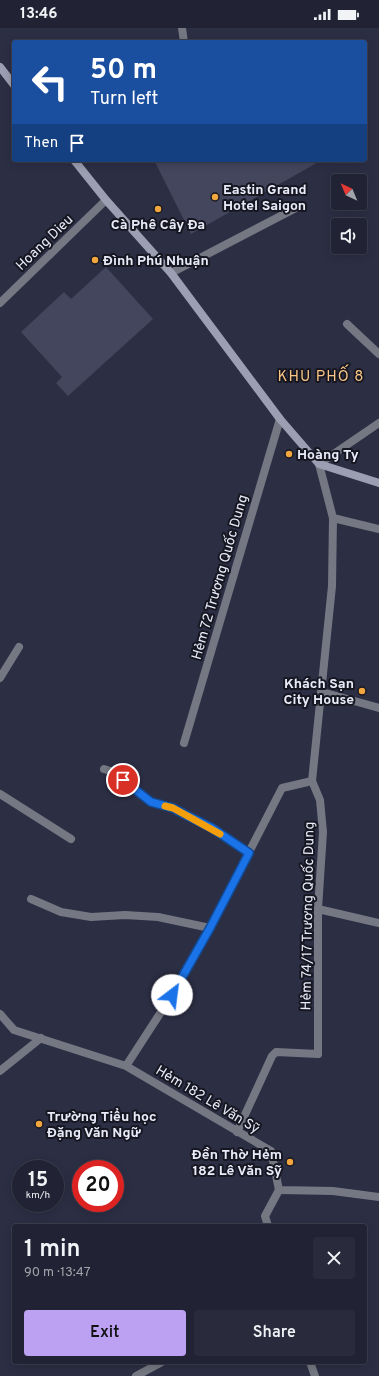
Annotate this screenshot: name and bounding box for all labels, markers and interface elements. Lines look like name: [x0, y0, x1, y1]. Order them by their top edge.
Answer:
text: 13:46: [20, 5, 58, 24]
text: 50 m: [90, 53, 157, 89]
icon: left: [24, 56, 76, 108]
text: Turn left: [90, 88, 158, 111]
icon: arrive: [66, 132, 88, 154]
text: Then: [24, 134, 58, 153]
north arrow: [331, 174, 367, 210]
map controls: [331, 174, 367, 254]
place label: Eastin Grand Hotel Saigon: [223, 182, 307, 215]
marker: Eastin Grand Hotel Saigon: [210, 192, 220, 202]
marker: Cà Phê Cây Đa: [153, 204, 163, 214]
street label: Hoang Dieu: [13, 212, 77, 275]
place label: Cà Phê Cây Đa: [111, 217, 205, 234]
button: sound: [331, 218, 367, 254]
place label: Đình Phú Nhuận: [103, 253, 209, 270]
marker: Đình Phú Nhuận: [90, 255, 100, 265]
district label: KHU PHỐ 8: [278, 364, 364, 387]
place label: Hoàng Ty: [297, 447, 359, 464]
marker: Hoàng Ty: [284, 449, 294, 459]
street label: Hẻm 72 Trương Quốc Dung: [189, 493, 252, 662]
place label: Khách Sạn City House: [284, 676, 354, 709]
marker: Khách Sạn City House: [357, 686, 367, 696]
pin: [106, 763, 140, 797]
icon: arrive: [112, 769, 134, 791]
street label: Hẻm 74/17 Trương Quốc Dung: [298, 822, 319, 1011]
position arrow: [151, 974, 193, 1016]
street label: Hẻm 182 Lê Văn Sỹ: [152, 1062, 262, 1138]
place label: Trường Tiểu học Đặng Văn Ngữ: [47, 1108, 157, 1142]
marker: Trường Tiểu học Đặng Văn Ngữ: [34, 1119, 44, 1129]
place label: Đền Thờ Hẻm 182 Lê Văn Sỹ: [192, 1147, 282, 1180]
marker: Đền Thờ Hẻm 182 Lê Văn Sỹ: [285, 1157, 295, 1167]
speed limit sign: 20: [72, 1160, 124, 1212]
text: 15: [28, 1168, 48, 1194]
text: km/h: [26, 1189, 50, 1202]
text: 1 min: [24, 1235, 81, 1265]
button: close: [313, 1237, 355, 1279]
text: 90 m · 13:47: [24, 1265, 91, 1281]
button: Exit: [24, 1310, 186, 1356]
button: Share: [194, 1310, 355, 1356]

